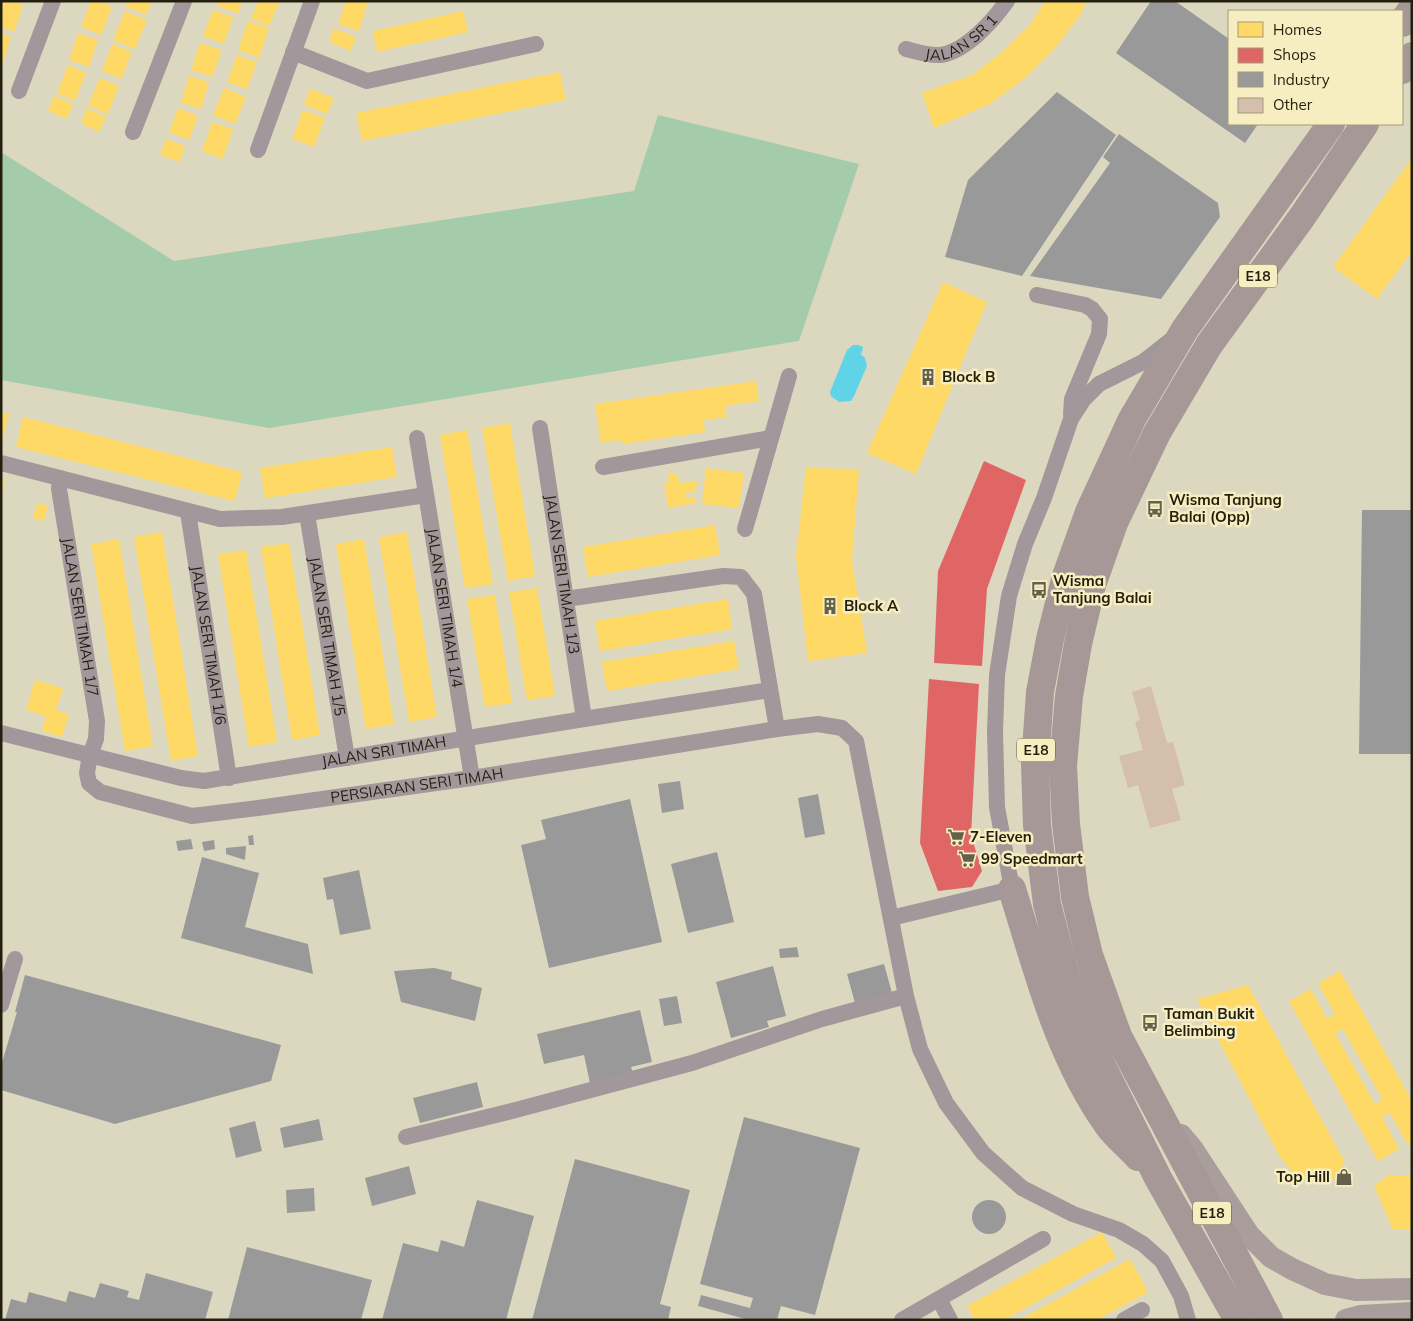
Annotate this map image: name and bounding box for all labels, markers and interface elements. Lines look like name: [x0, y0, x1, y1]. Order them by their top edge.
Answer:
street label: JALAN SR 1: [924, 10, 1001, 64]
legend: [1228, 10, 1403, 125]
text: Homes: [1273, 20, 1322, 39]
text: Shops: [1273, 45, 1316, 64]
text: Industry: [1273, 70, 1330, 89]
text: Other: [1273, 95, 1313, 114]
road number: E18: [1239, 264, 1277, 288]
building icon: Block B: [918, 367, 938, 387]
place label: Block B: [942, 367, 995, 386]
place label: Wisma Tanjung Balai (Opp): [1169, 490, 1282, 526]
street label: JALAN SERI TIMAH 1/3: [541, 493, 584, 655]
bus stop icon: Wisma Tanjung Balai (Opp): [1145, 499, 1165, 519]
street label: JALAN SERI TIMAH 1/4: [423, 527, 467, 689]
street label: JALAN SERI TIMAH 1/7: [58, 536, 103, 698]
street label: JALAN SERI TIMAH 1/5: [305, 555, 350, 717]
street label: JALAN SERI TIMAH 1/6: [187, 564, 231, 726]
place label: Wisma Tanjung Balai: [1053, 571, 1152, 607]
bus stop icon: Wisma Tanjung Balai: [1029, 580, 1049, 600]
building icon: Block A: [820, 596, 840, 616]
place label: Block A: [844, 596, 899, 615]
street label: JALAN SRI TIMAH: [320, 732, 447, 771]
road number: E18: [1017, 738, 1055, 762]
street label: PERSIARAN SERI TIMAH: [329, 763, 505, 807]
supermarket icon: 7-Eleven: [946, 827, 966, 847]
place label: 7-Eleven: [970, 827, 1032, 846]
supermarket icon: 99 Speedmart: [957, 849, 977, 869]
place label: 99 Speedmart: [981, 849, 1083, 868]
place label: Taman Bukit Belimbing: [1164, 1004, 1255, 1040]
bus stop icon: Taman Bukit Belimbing: [1140, 1013, 1160, 1033]
place label: Top Hill: [1276, 1167, 1330, 1186]
shop icon: Top Hill: [1334, 1167, 1354, 1187]
road number: E18: [1193, 1202, 1231, 1224]

